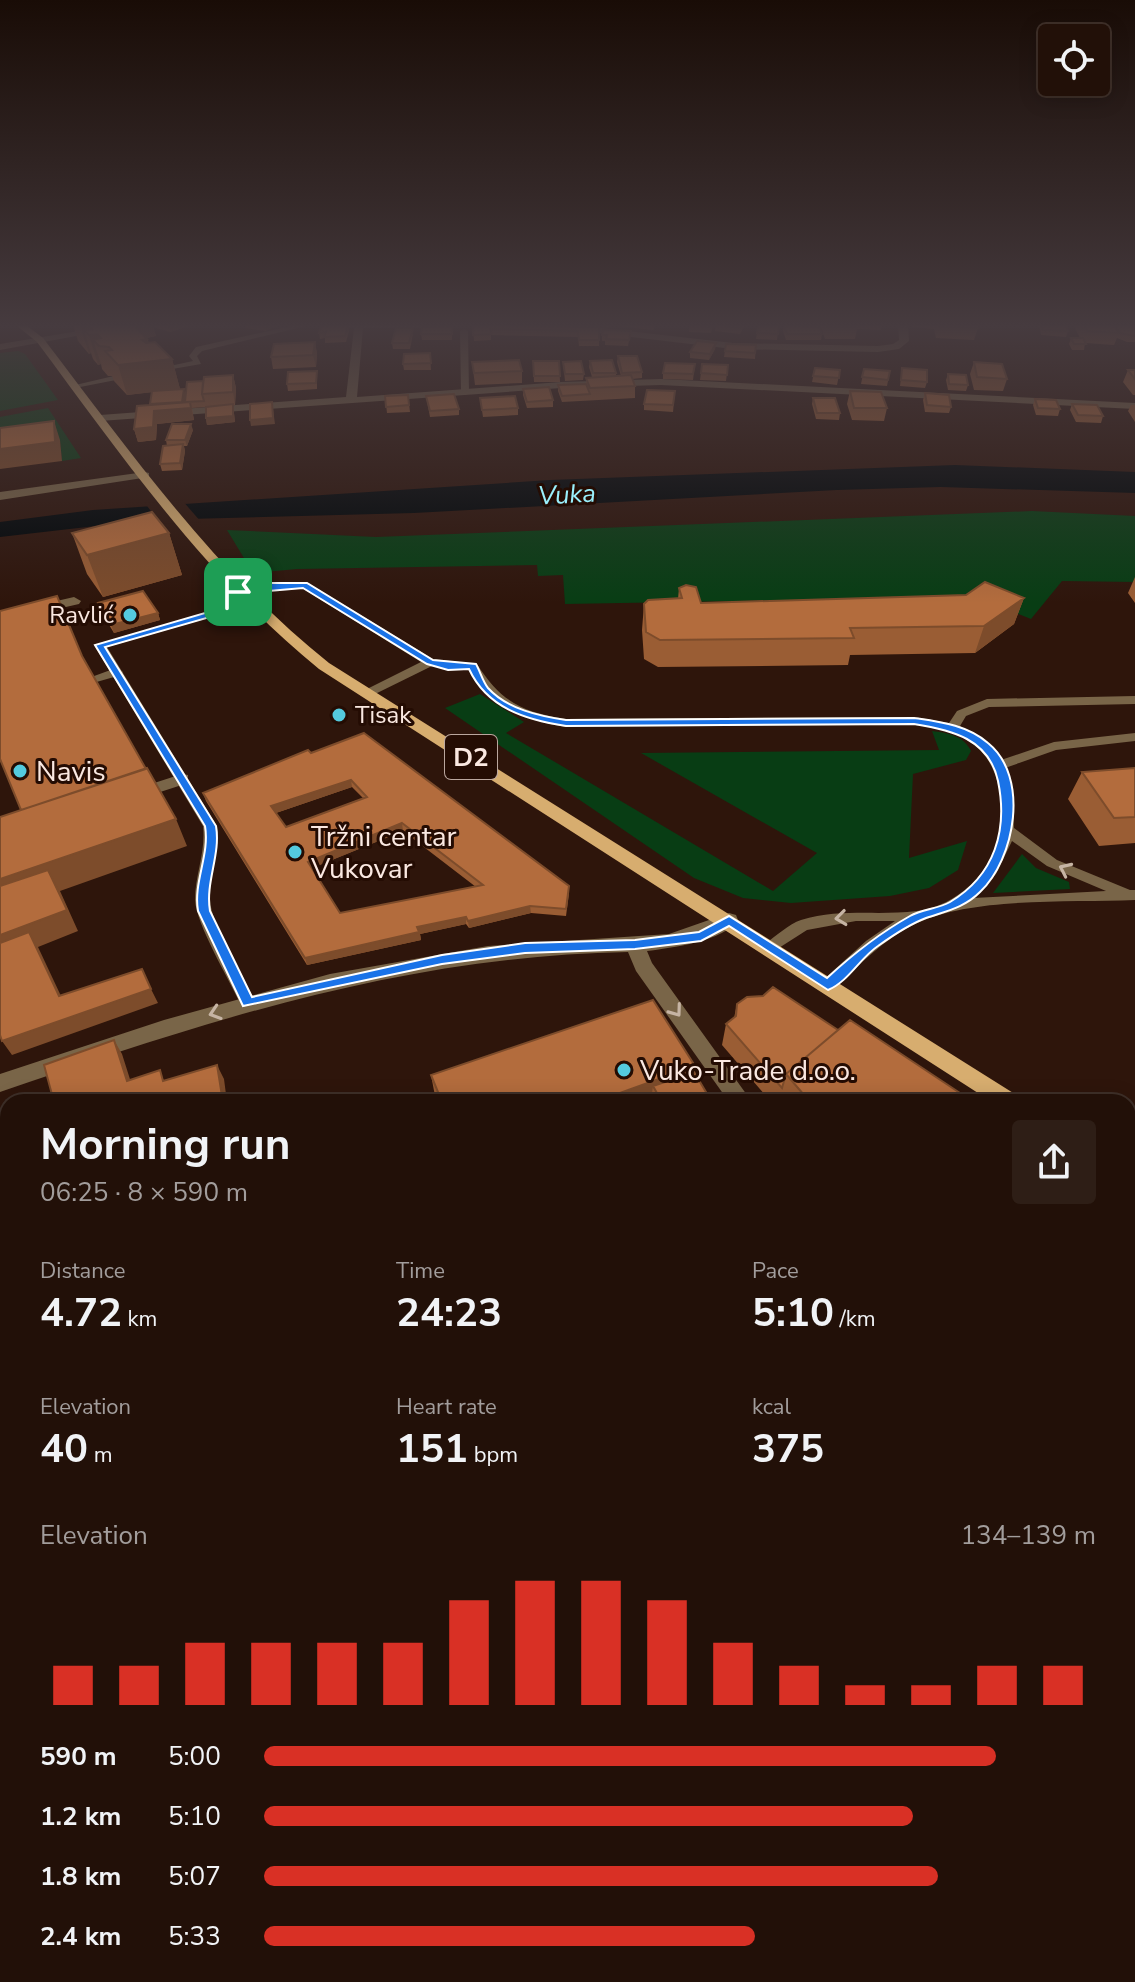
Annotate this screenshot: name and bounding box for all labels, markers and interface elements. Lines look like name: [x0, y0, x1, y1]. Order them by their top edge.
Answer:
map controls: [1038, 24, 1110, 96]
button: locate: [1038, 24, 1110, 96]
water label: Vuka: [537, 476, 597, 513]
pin: [204, 558, 272, 626]
icon: arrive: [216, 570, 260, 614]
place label: Ravlić: [49, 599, 114, 631]
marker: Ravlić: [121, 606, 139, 624]
place label: Tisak: [355, 699, 412, 731]
marker: Tisak: [330, 706, 348, 724]
road number: D2: [445, 735, 497, 779]
place label: Navis: [36, 753, 106, 791]
marker: Navis: [11, 762, 29, 780]
place label: Tržni centar Vukovar: [310, 818, 457, 888]
marker: Tržni centar Vukovar: [286, 843, 304, 861]
one-way arrow: [1059, 863, 1073, 879]
one-way arrow: [834, 909, 848, 926]
one-way arrow: [666, 1002, 680, 1016]
one-way arrow: [208, 1004, 222, 1020]
place label: Vuko-Trade d.o.o.: [639, 1052, 856, 1090]
marker: Vuko-Trade d.o.o.: [615, 1061, 633, 1079]
text: Morning run: [40, 1115, 290, 1175]
button: share: [1012, 1120, 1096, 1204]
text: 06:25 · 8 × 590 m: [40, 1175, 248, 1210]
text: Distance: [40, 1256, 125, 1286]
text: Time: [396, 1256, 445, 1286]
text: Pace: [752, 1256, 799, 1286]
text: 4.72: [40, 1286, 122, 1340]
text: 24:23: [396, 1286, 502, 1340]
text: 5:10: [752, 1286, 834, 1340]
text: km: [122, 1304, 157, 1334]
text: /km: [834, 1304, 876, 1334]
text: Elevation: [40, 1392, 131, 1422]
text: Heart rate: [396, 1392, 497, 1422]
text: kcal: [752, 1392, 791, 1422]
text: 40: [40, 1422, 88, 1476]
text: 151: [396, 1422, 468, 1476]
text: 375: [752, 1422, 824, 1476]
text: m: [88, 1440, 113, 1470]
text: bpm: [468, 1440, 518, 1470]
text: Elevation: [40, 1518, 148, 1553]
text: 134–139 m: [960, 1518, 1096, 1553]
text: 590 m: [40, 1739, 117, 1774]
text: 5:00: [168, 1739, 221, 1774]
text: 1.2 km: [40, 1799, 121, 1834]
text: 5:10: [168, 1799, 221, 1834]
text: 1.8 km: [40, 1859, 121, 1894]
text: 5:07: [168, 1859, 221, 1894]
text: 2.4 km: [40, 1919, 121, 1954]
text: 5:33: [168, 1919, 221, 1954]

